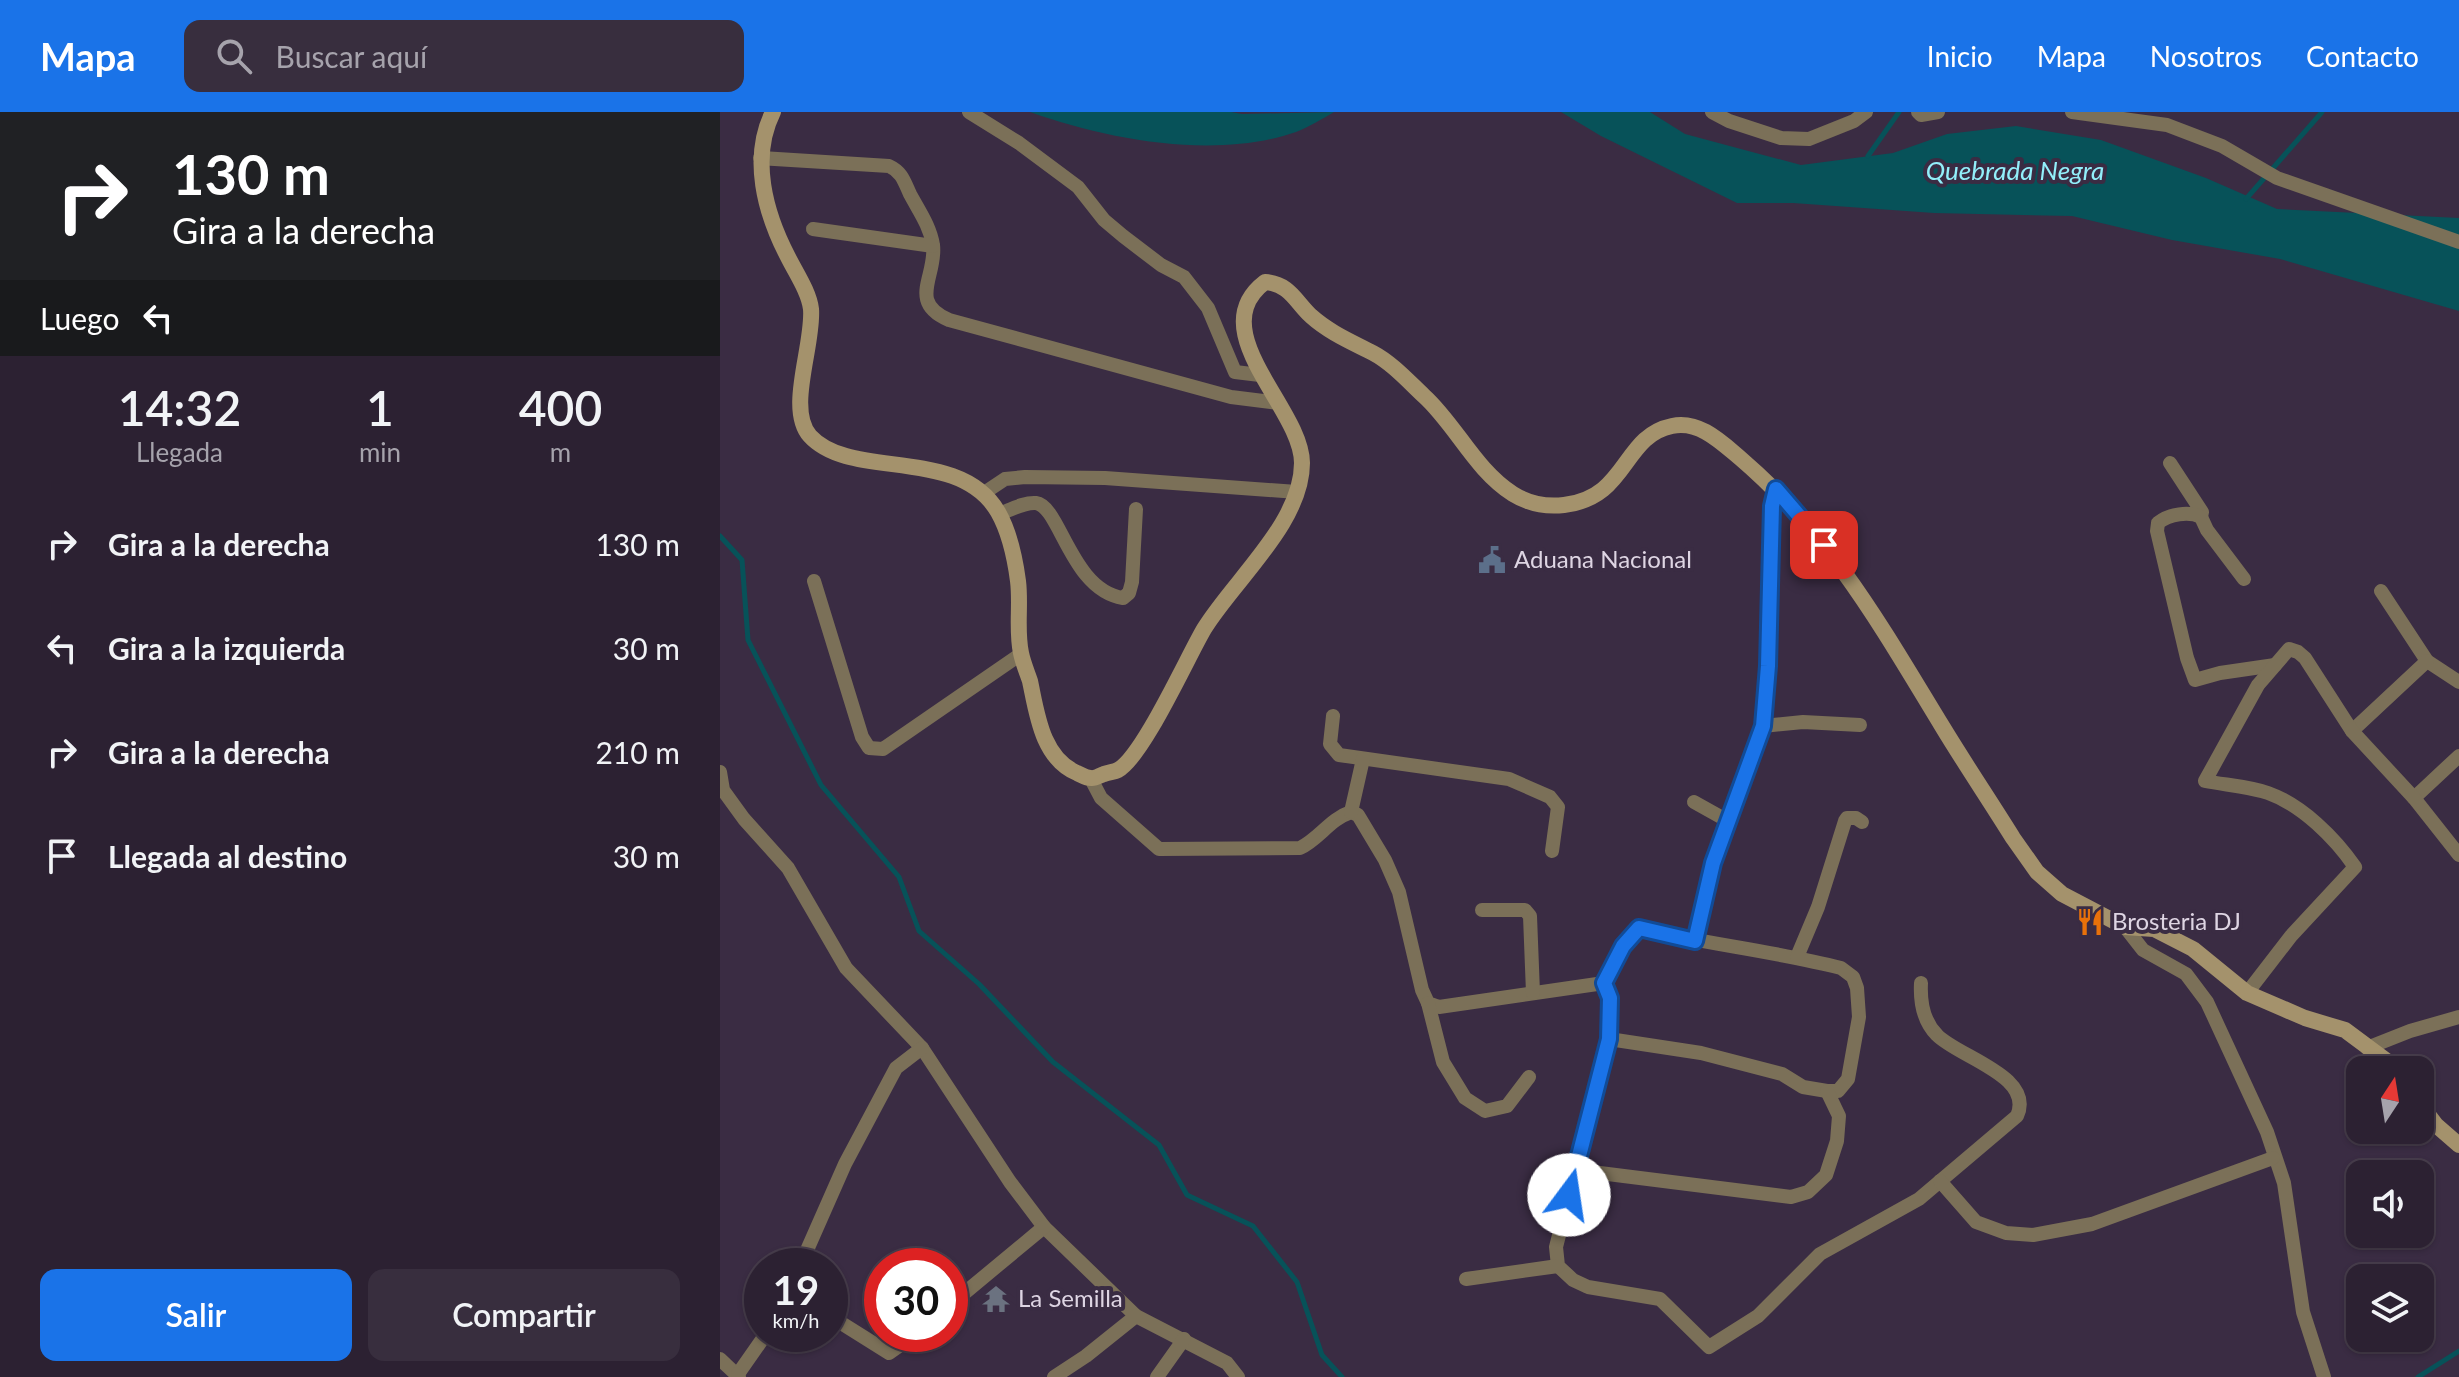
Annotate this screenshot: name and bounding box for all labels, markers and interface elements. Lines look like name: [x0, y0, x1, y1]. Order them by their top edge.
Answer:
search box: [184, 20, 744, 92]
text: Mapa: [40, 33, 136, 79]
icon: search: [212, 34, 256, 78]
text: Buscar aquí: [276, 38, 427, 74]
text: Inicio: [1927, 39, 1993, 73]
text: Mapa: [2037, 39, 2106, 73]
text: Nosotros: [2150, 39, 2262, 73]
text: Contacto: [2306, 39, 2419, 73]
text: 130 m: [172, 140, 330, 207]
icon: right: [40, 144, 144, 248]
water label: Quebrada Negra: [1926, 154, 2104, 186]
text: Gira a la derecha: [172, 208, 435, 252]
icon: left: [136, 296, 180, 340]
text: Luego: [40, 300, 120, 336]
text: 14:32: [118, 379, 241, 436]
text: 1: [366, 379, 394, 436]
text: 400: [519, 379, 602, 436]
text: Llegada: [136, 436, 223, 468]
text: min: [359, 436, 401, 468]
text: m: [550, 436, 571, 468]
pin: [1790, 511, 1858, 579]
icon: right: [40, 522, 84, 566]
icon: arrive: [1802, 523, 1846, 567]
text: Gira a la derecha: [108, 526, 330, 562]
text: 130 m: [595, 526, 680, 562]
place label: Aduana Nacional: [1514, 544, 1692, 573]
public building icon: Aduana Nacional: [1477, 545, 1507, 575]
icon: left: [40, 626, 84, 670]
text: Gira a la izquierda: [108, 630, 345, 666]
text: 30 m: [613, 630, 680, 666]
icon: right: [40, 730, 84, 774]
text: Gira a la derecha: [108, 734, 330, 770]
text: 210 m: [595, 734, 680, 770]
icon: arrive: [40, 834, 84, 878]
text: Llegada al destino: [108, 838, 347, 874]
text: 30 m: [613, 838, 680, 874]
place label: Brosteria DJ: [2112, 906, 2241, 935]
restaurant icon: Brosteria DJ: [2075, 907, 2105, 937]
north arrow: [2346, 1056, 2434, 1144]
map controls: [2346, 1056, 2434, 1352]
position arrow: [1527, 1153, 1611, 1237]
button: sound: [2346, 1160, 2434, 1248]
speed limit sign: 30: [864, 1248, 968, 1352]
button: layers: [2346, 1264, 2434, 1352]
text: 19: [773, 1266, 819, 1314]
button: Salir: [40, 1269, 352, 1361]
button: Compartir: [368, 1269, 680, 1361]
place label: La Semilla: [1018, 1283, 1123, 1312]
temple icon: La Semilla: [981, 1284, 1011, 1314]
text: km/h: [773, 1308, 819, 1332]

